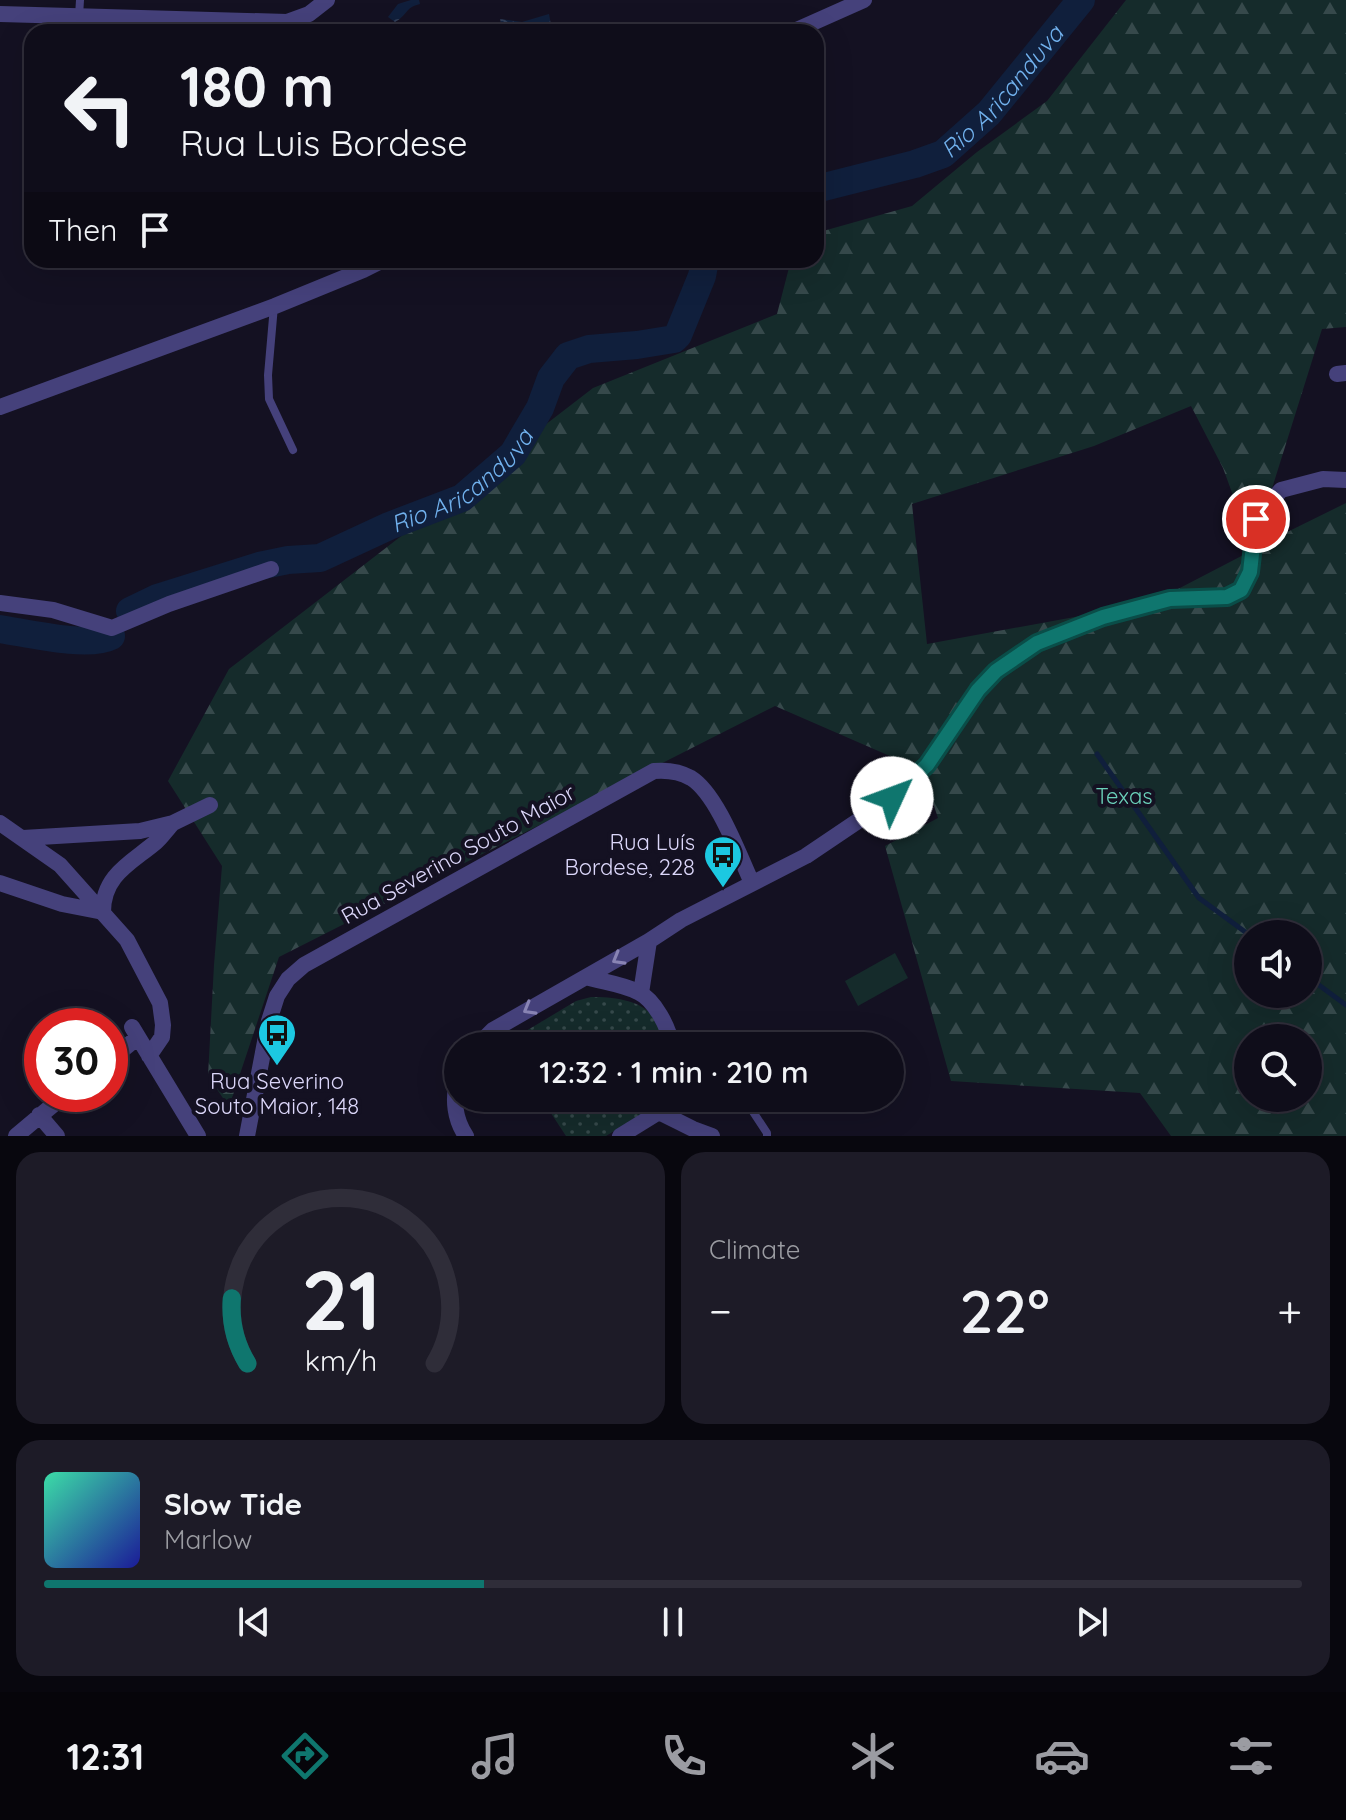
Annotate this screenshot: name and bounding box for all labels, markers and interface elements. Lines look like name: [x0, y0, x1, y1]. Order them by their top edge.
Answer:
water label: Rio Aricanduva: [934, 18, 1070, 164]
text: 180 m: [180, 51, 334, 121]
icon: left: [48, 56, 152, 160]
text: Rua Luis Bordese: [180, 120, 468, 165]
icon: arrive: [133, 208, 177, 252]
text: Then: [48, 211, 117, 249]
water label: Rio Aricanduva: [386, 422, 540, 539]
pin: [1222, 485, 1290, 553]
icon: arrive: [1234, 497, 1278, 541]
position arrow: [850, 756, 934, 840]
street label: Rua Severino Souto Maior: [336, 778, 580, 930]
park label: Texas: [1095, 782, 1153, 810]
place label: Rua Luís Bordese, 228: [564, 828, 695, 881]
bus stop icon: Rua Luís Bordese, 228: [702, 834, 744, 889]
map controls: [1234, 920, 1322, 1112]
button: sound: [1234, 920, 1322, 1008]
one-way arrow: [612, 949, 627, 965]
one-way arrow: [524, 999, 538, 1015]
speed limit sign: 30: [24, 1008, 128, 1112]
bus stop icon: Rua Severino Souto Maior, 148: [256, 1012, 298, 1067]
button: search: [1234, 1024, 1322, 1112]
text: 12:32 · 1 min · 210 m: [539, 1053, 809, 1091]
place label: Rua Severino Souto Maior, 148: [195, 1067, 359, 1120]
text: Climate: [709, 1233, 800, 1266]
text: 21: [301, 1247, 380, 1351]
text: 22°: [960, 1273, 1050, 1348]
text: −: [709, 1283, 732, 1338]
text: +: [1277, 1283, 1302, 1338]
text: km/h: [304, 1342, 377, 1378]
text: Slow Tide: [164, 1485, 302, 1523]
text: Marlow: [164, 1523, 252, 1556]
icon: previous: [232, 1600, 276, 1644]
icon: pause: [651, 1600, 695, 1644]
icon: next: [1070, 1600, 1114, 1644]
icon: directions: [277, 1728, 333, 1784]
icon: music: [467, 1728, 523, 1784]
icon: phone: [656, 1728, 712, 1784]
icon: climate: [845, 1728, 901, 1784]
icon: car: [1034, 1728, 1090, 1784]
icon: filters: [1223, 1728, 1279, 1784]
text: 12:31: [67, 1734, 144, 1779]

